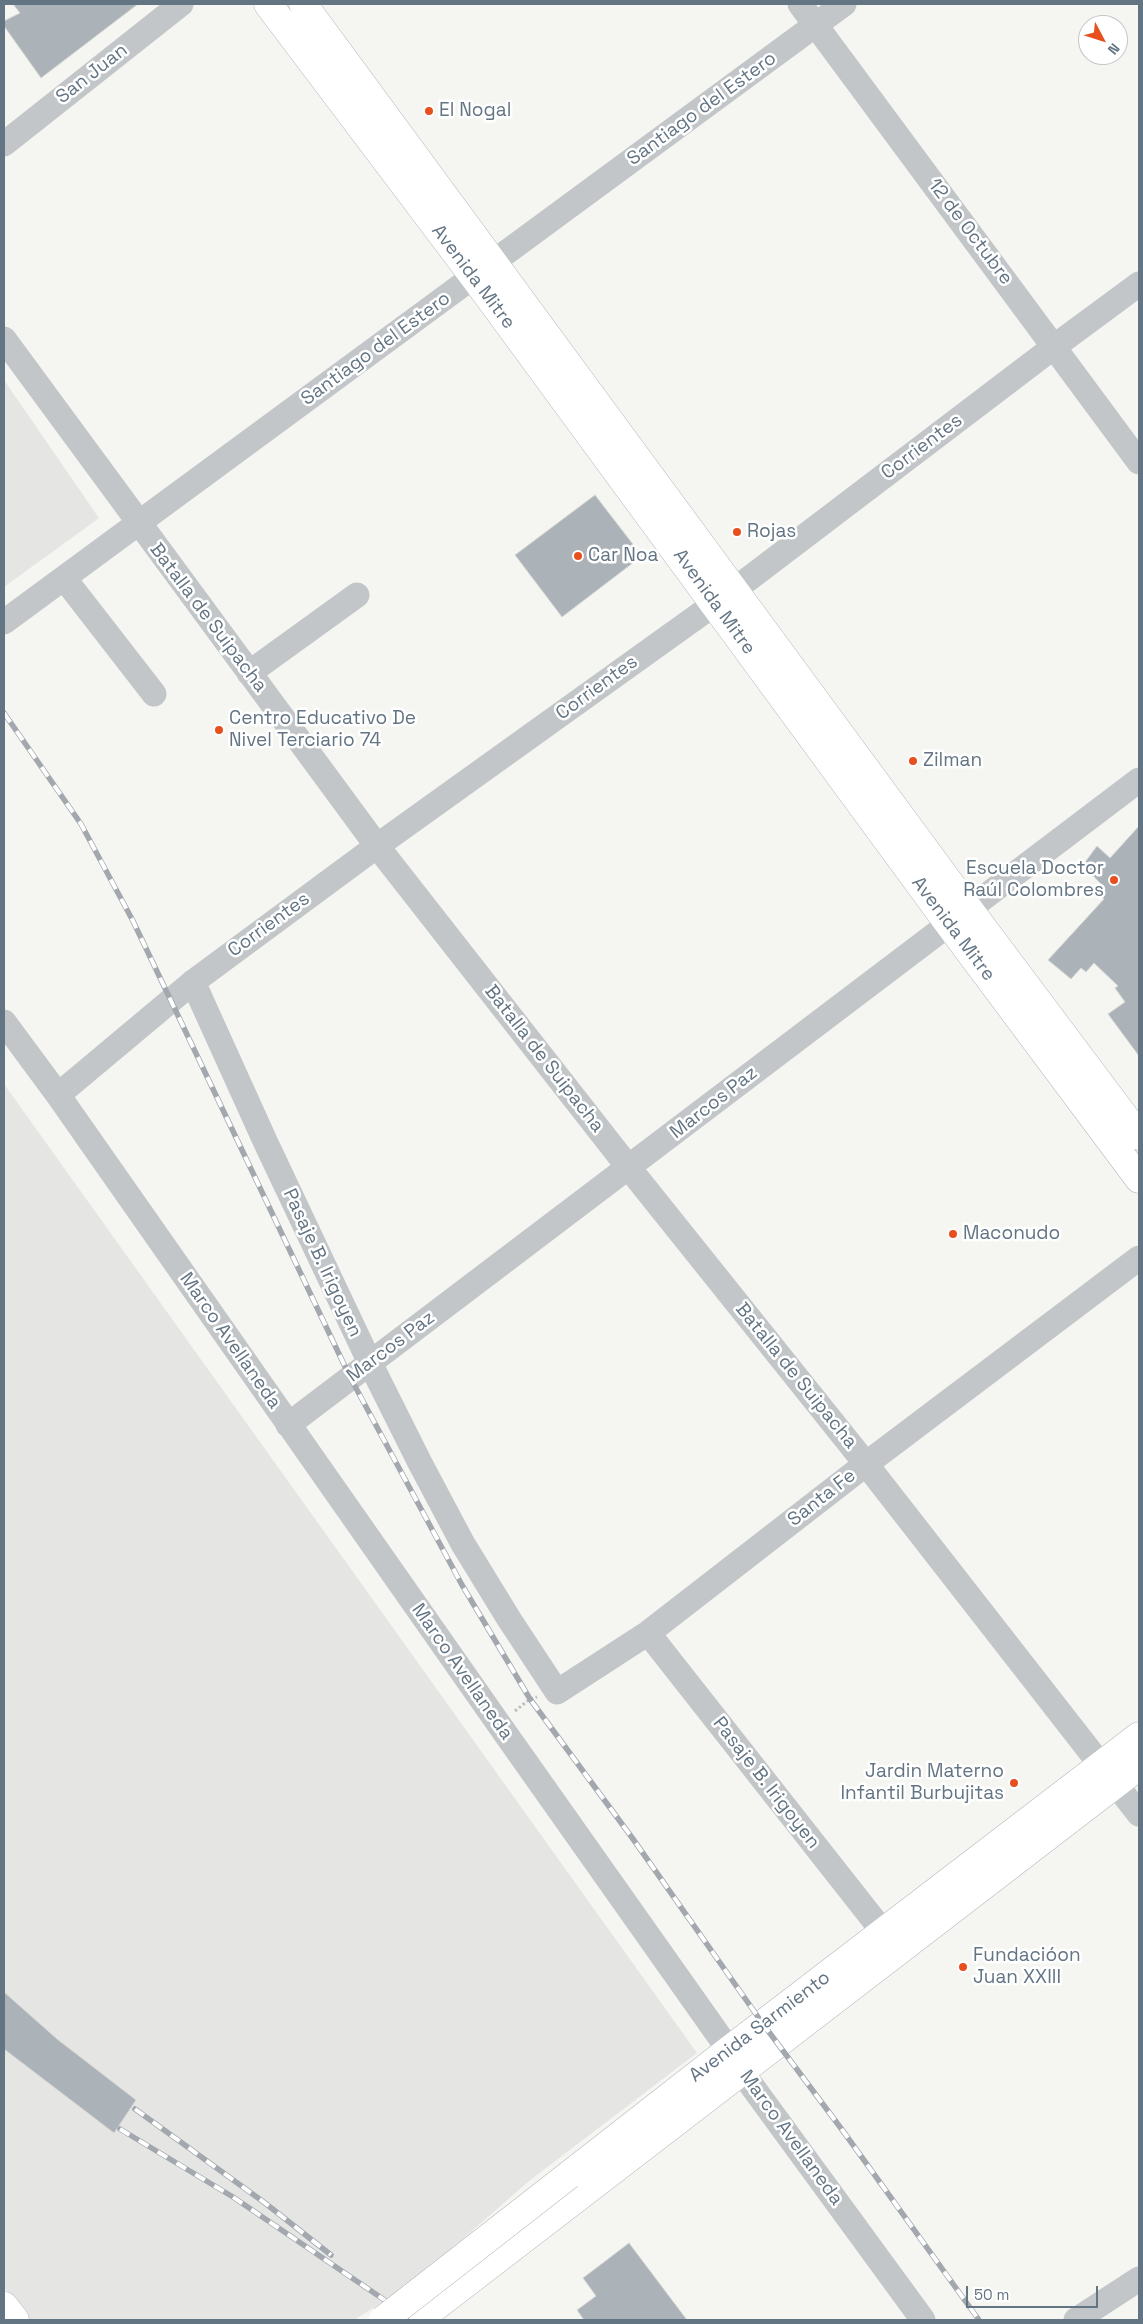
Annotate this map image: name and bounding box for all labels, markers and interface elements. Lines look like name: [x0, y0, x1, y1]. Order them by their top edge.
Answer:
north arrow: [1078, 15, 1128, 65]
street label: San Juan: [52, 39, 132, 109]
text: N: [1104, 40, 1124, 58]
street label: Santiago del Estero: [623, 47, 781, 171]
place label: El Nogal: [439, 100, 511, 122]
marker: El Nogal: [423, 105, 435, 117]
street label: 12 de Octubre: [923, 174, 1017, 290]
street label: Avenida Mitre: [426, 220, 520, 334]
street label: Santiago del Estero: [297, 287, 455, 411]
street label: Corrientes: [877, 409, 967, 485]
place label: Rojas: [747, 521, 796, 543]
marker: Rojas: [731, 526, 743, 538]
street label: Batalla de Suipacha: [145, 539, 271, 697]
place label: Car Noa: [588, 545, 658, 567]
street label: Avenida Mitre: [668, 545, 760, 659]
marker: Car Noa: [572, 550, 584, 562]
street label: Corrientes: [552, 651, 642, 725]
place label: Centro Educativo De Nivel Terciario 74: [229, 708, 416, 752]
marker: Centro Educativo De Nivel Terciario 74: [213, 724, 225, 736]
place label: Zilman: [923, 750, 982, 772]
marker: Zilman: [907, 755, 919, 767]
place label: Escuela Doctor Raúl Colombres: [963, 858, 1104, 902]
street label: Avenida Mitre: [906, 872, 1000, 986]
marker: Escuela Doctor Raúl Colombres: [1108, 874, 1120, 886]
street label: Corrientes: [224, 888, 314, 962]
street label: Batalla de Suipacha: [479, 981, 609, 1137]
street label: Marcos Paz: [666, 1062, 762, 1144]
street label: Pasaje B. Irigoyen: [278, 1185, 366, 1341]
place label: Maconudo: [963, 1223, 1060, 1245]
marker: Maconudo: [947, 1228, 959, 1240]
street label: Marco Avellaneda: [174, 1268, 286, 1414]
street label: Batalla de Suipacha: [730, 1299, 862, 1453]
street label: Marcos Paz: [343, 1307, 439, 1387]
street label: Santa Fe: [784, 1464, 860, 1532]
street label: Marco Avellaneda: [406, 1599, 518, 1745]
street label: Pasaje B. Irigoyen: [707, 1713, 825, 1853]
place label: Jardin Materno Infantil Burbujitas: [840, 1761, 1004, 1805]
marker: Jardin Materno Infantil Burbujitas: [1008, 1777, 1020, 1789]
place label: Fundacióon Juan XXIII: [973, 1945, 1081, 1989]
marker: Fundacióon Juan XXIII: [957, 1961, 969, 1973]
street label: Avenida Sarmiento: [685, 1967, 835, 2087]
street label: Marco Avellaneda: [734, 2066, 848, 2210]
scale bar: [968, 2276, 1100, 2308]
text: 50 m: [974, 2285, 1009, 2304]

